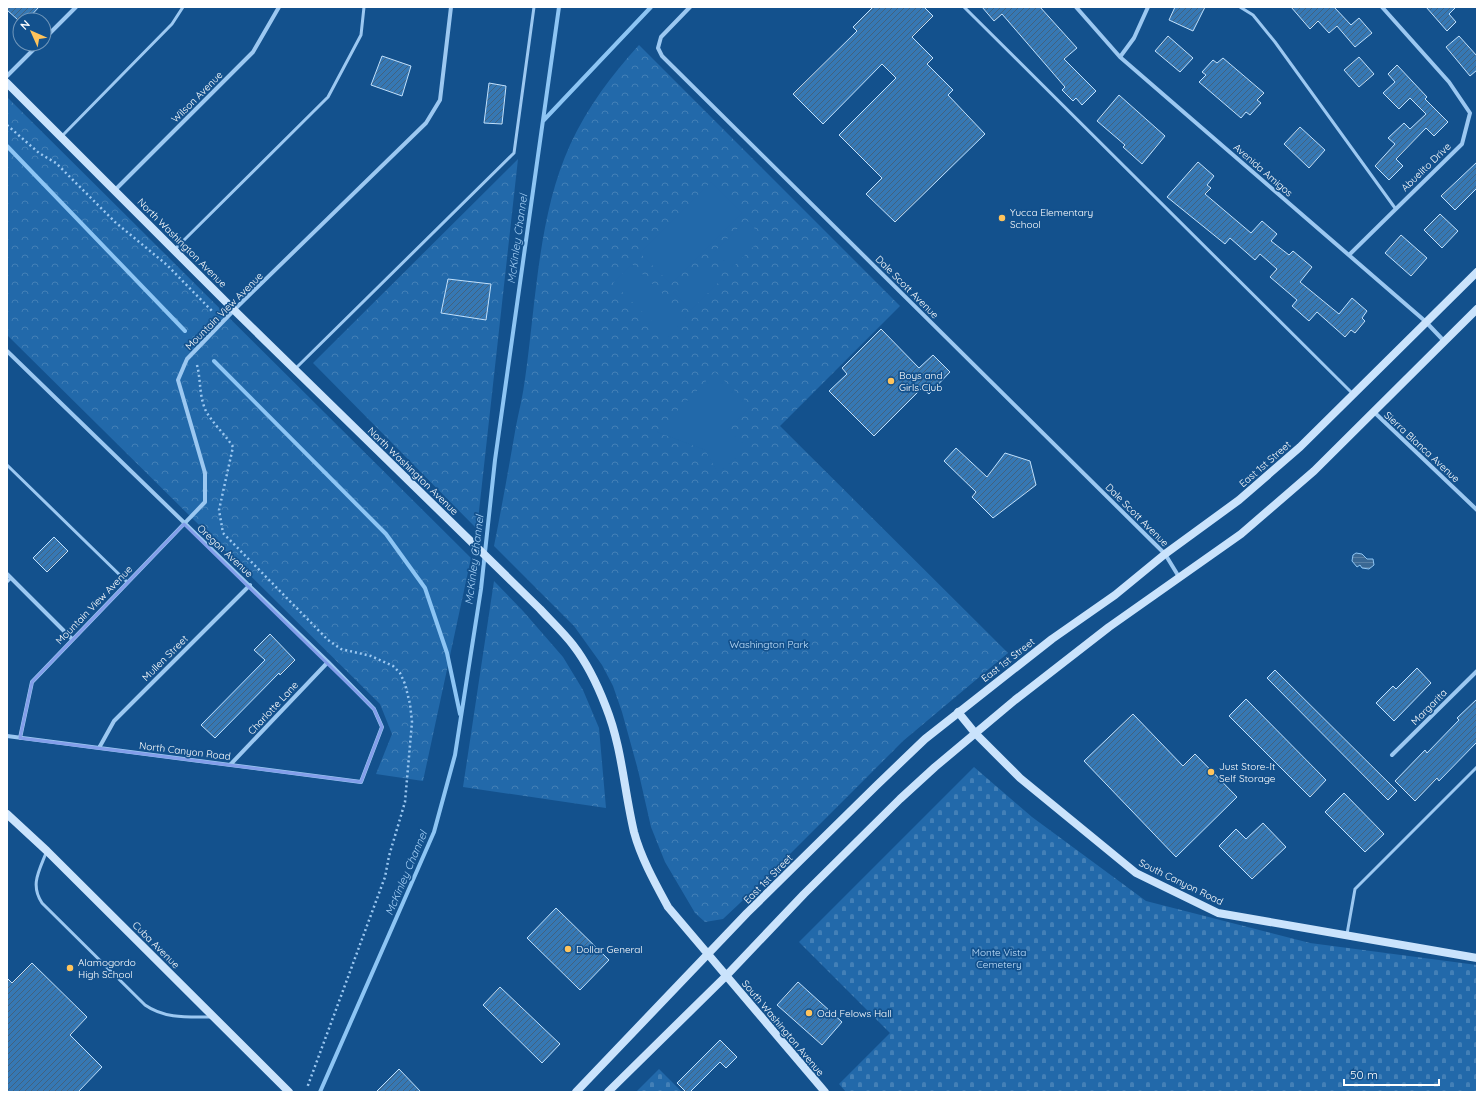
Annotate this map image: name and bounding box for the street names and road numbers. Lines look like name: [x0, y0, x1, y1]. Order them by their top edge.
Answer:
street label: Wilson Avenue: [169, 68, 226, 125]
street label: Abuelito Drive: [1398, 140, 1454, 194]
street label: Avenida Amigos: [1231, 141, 1296, 199]
street label: North Washington Avenue: [135, 196, 230, 291]
street label: Dale Scott Avenue: [873, 253, 942, 322]
street label: Mountain View Avenue: [182, 269, 266, 353]
street label: Sierra Blanca Avenue: [1382, 409, 1463, 486]
street label: North Washington Avenue: [365, 424, 461, 518]
street label: East 1st Street: [1236, 438, 1294, 490]
street label: Dale Scott Avenue: [1103, 481, 1172, 550]
street label: Oregon Avenue: [194, 522, 256, 580]
street label: Mountain View Avenue: [53, 563, 135, 647]
street label: Mullen Street: [139, 632, 191, 684]
street label: East 1st Street: [979, 635, 1038, 685]
street label: Charlotte Lane: [245, 678, 301, 737]
street label: Margarita: [1408, 686, 1450, 728]
street label: North Canyon Road: [138, 739, 232, 763]
street label: East 1st Street: [741, 851, 796, 906]
street label: South Canyon Road: [1137, 856, 1225, 908]
street label: Cuba Avenue: [130, 919, 183, 972]
street label: South Washington Avenue: [739, 977, 827, 1079]

